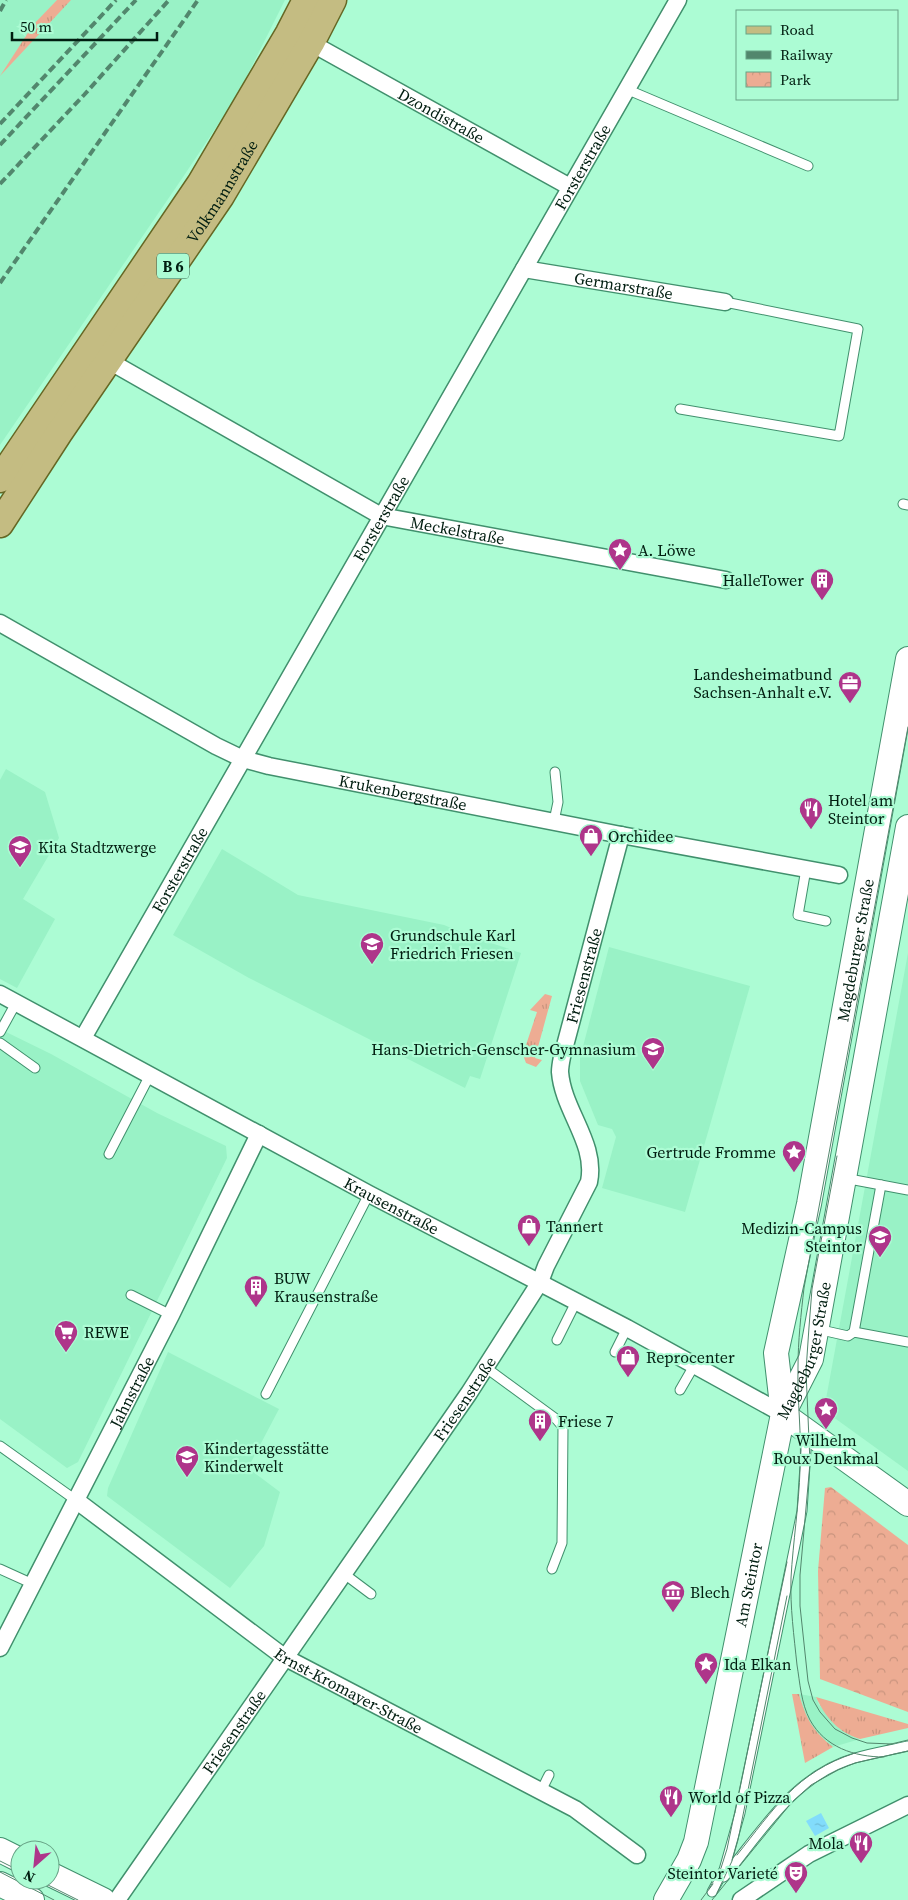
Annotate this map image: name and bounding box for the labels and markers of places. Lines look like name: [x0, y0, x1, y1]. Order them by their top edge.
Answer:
place icon: A. Löwe: [607, 537, 633, 571]
place label: A. Löwe: [638, 539, 696, 561]
building icon: HalleTower: [809, 567, 835, 601]
place label: HalleTower: [723, 569, 804, 591]
place label: Landesheimatbund Sachsen-Anhalt e.V.: [693, 663, 832, 703]
office icon: Landesheimatbund Sachsen-Anhalt e.V.: [837, 670, 863, 704]
place label: Hotel am Steintor: [828, 789, 893, 829]
restaurant icon: Hotel am Steintor: [798, 796, 824, 830]
shop icon: Orchidee: [578, 823, 604, 857]
place label: Orchidee: [608, 825, 673, 847]
school or university icon: Kita Stadtzwerge: [7, 834, 33, 868]
place label: Kita Stadtzwerge: [38, 836, 156, 858]
place label: Grundschule Karl Friedrich Friesen: [390, 924, 516, 964]
school or university icon: Grundschule Karl Friedrich Friesen: [359, 931, 385, 965]
school or university icon: Hans-Dietrich-Genscher-Gymnasium: [640, 1036, 666, 1070]
place label: Hans-Dietrich-Genscher-Gymnasium: [371, 1038, 636, 1060]
place icon: Gertrude Fromme: [781, 1139, 807, 1173]
place label: Gertrude Fromme: [646, 1141, 776, 1163]
shop icon: Tannert: [516, 1213, 542, 1247]
place label: Tannert: [546, 1215, 604, 1237]
place label: Medizin-Campus Steintor: [741, 1217, 862, 1257]
school or university icon: Medizin-Campus Steintor: [867, 1224, 893, 1258]
place label: BUW Krausenstraße: [274, 1267, 378, 1307]
building icon: BUW Krausenstraße: [243, 1274, 269, 1308]
supermarket icon: REWE: [53, 1319, 79, 1353]
place label: REWE: [84, 1321, 129, 1343]
shop icon: Reprocenter: [615, 1344, 641, 1378]
place label: Reprocenter: [646, 1346, 735, 1368]
place icon: Wilhelm Roux Denkmal: [813, 1396, 839, 1430]
building icon: Friese 7: [527, 1408, 553, 1442]
place label: Friese 7: [558, 1410, 613, 1432]
place label: Wilhelm Roux Denkmal: [773, 1429, 879, 1469]
place label: Kindertagesstätte Kinderwelt: [204, 1437, 329, 1477]
school or university icon: Kindertagesstätte Kinderwelt: [174, 1444, 200, 1478]
museum icon: Blech: [660, 1579, 686, 1613]
place label: Blech: [690, 1581, 730, 1603]
place icon: Ida Elkan: [693, 1651, 719, 1685]
place label: Ida Elkan: [724, 1653, 792, 1675]
restaurant icon: World of Pizza: [658, 1784, 684, 1818]
place label: World of Pizza: [688, 1786, 791, 1808]
restaurant icon: Mola: [848, 1830, 874, 1864]
place label: Mola: [809, 1832, 845, 1854]
theatre icon: Steintor Varieté: [783, 1860, 809, 1894]
place label: Steintor Varieté: [668, 1862, 778, 1884]

